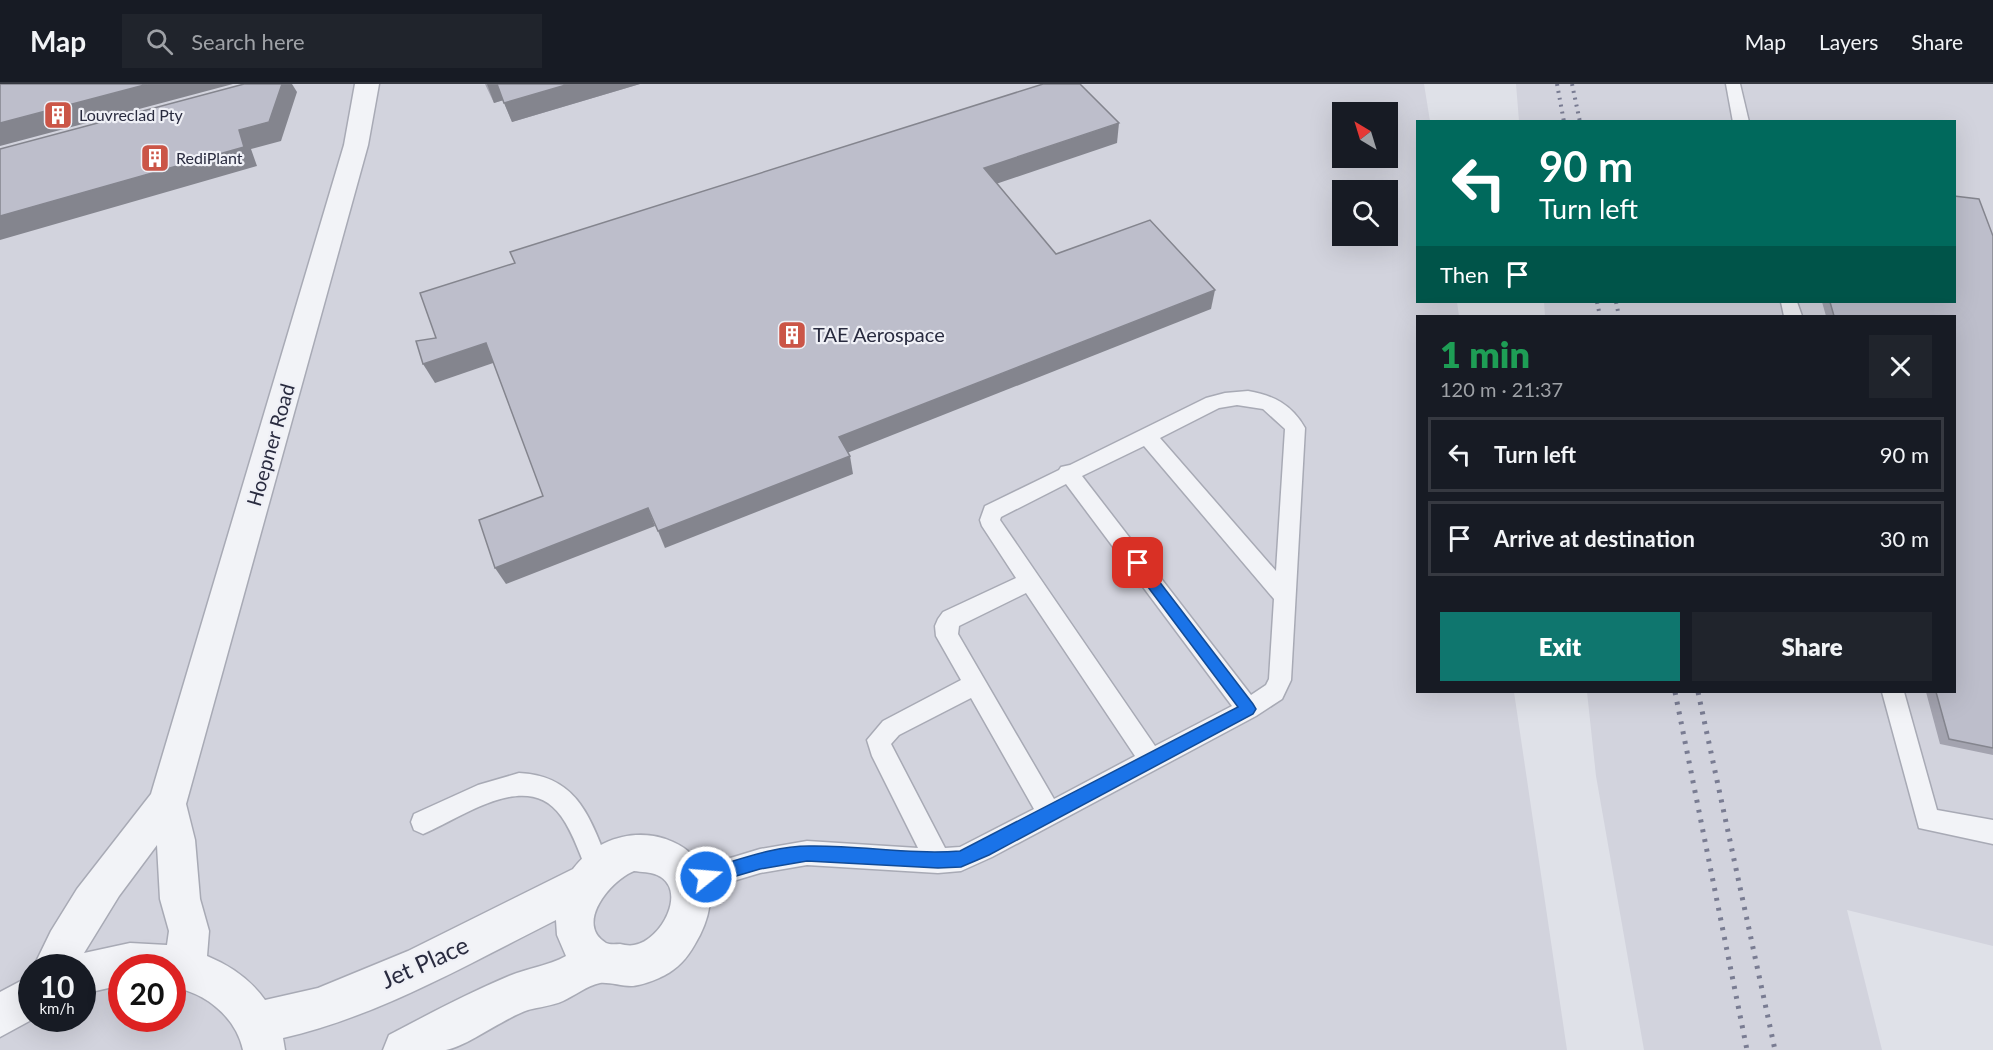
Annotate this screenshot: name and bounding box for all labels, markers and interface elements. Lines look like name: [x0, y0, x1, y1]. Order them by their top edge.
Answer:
search box: [122, 14, 542, 68]
text: Map: [30, 24, 86, 58]
icon: search: [143, 25, 176, 58]
text: Search here: [191, 28, 305, 55]
text: Map: [1745, 29, 1786, 54]
text: Layers: [1819, 29, 1878, 54]
text: Share: [1911, 29, 1963, 54]
building icon: Louvreclad Pty: [42, 99, 74, 131]
north arrow: [1332, 102, 1398, 168]
map controls: [1332, 102, 1398, 246]
place label: Louvreclad Pty: [79, 105, 184, 124]
text: 90 m: [1539, 141, 1633, 191]
building icon: RediPlant: [139, 142, 171, 174]
icon: left: [1440, 144, 1518, 222]
place label: RediPlant: [176, 148, 243, 167]
button: search: [1332, 180, 1398, 246]
text: Turn left: [1539, 192, 1638, 225]
icon: arrive: [1501, 258, 1534, 291]
text: Then: [1440, 261, 1489, 288]
building icon: TAE Aerospace: [776, 319, 808, 351]
place label: TAE Aerospace: [813, 322, 945, 346]
text: 1 min: [1440, 332, 1530, 376]
button: close: [1869, 335, 1932, 398]
text: 120 m · 21:37: [1440, 377, 1563, 401]
street label: Hoepner Road: [241, 381, 299, 509]
icon: left: [1443, 438, 1476, 471]
text: Turn left: [1494, 441, 1576, 468]
text: 90 m: [1880, 441, 1929, 468]
icon: arrive: [1443, 522, 1476, 555]
text: Arrive at destination: [1494, 525, 1695, 552]
text: 30 m: [1880, 525, 1929, 552]
pin: [1112, 537, 1163, 588]
icon: arrive: [1121, 546, 1154, 579]
button: Exit: [1440, 612, 1680, 681]
button: Share: [1692, 612, 1932, 681]
position arrow: [674, 845, 738, 909]
street label: Jet Place: [376, 929, 473, 994]
speed limit sign: 20: [108, 954, 186, 1032]
text: 10: [40, 968, 74, 1004]
text: km/h: [39, 999, 75, 1017]

